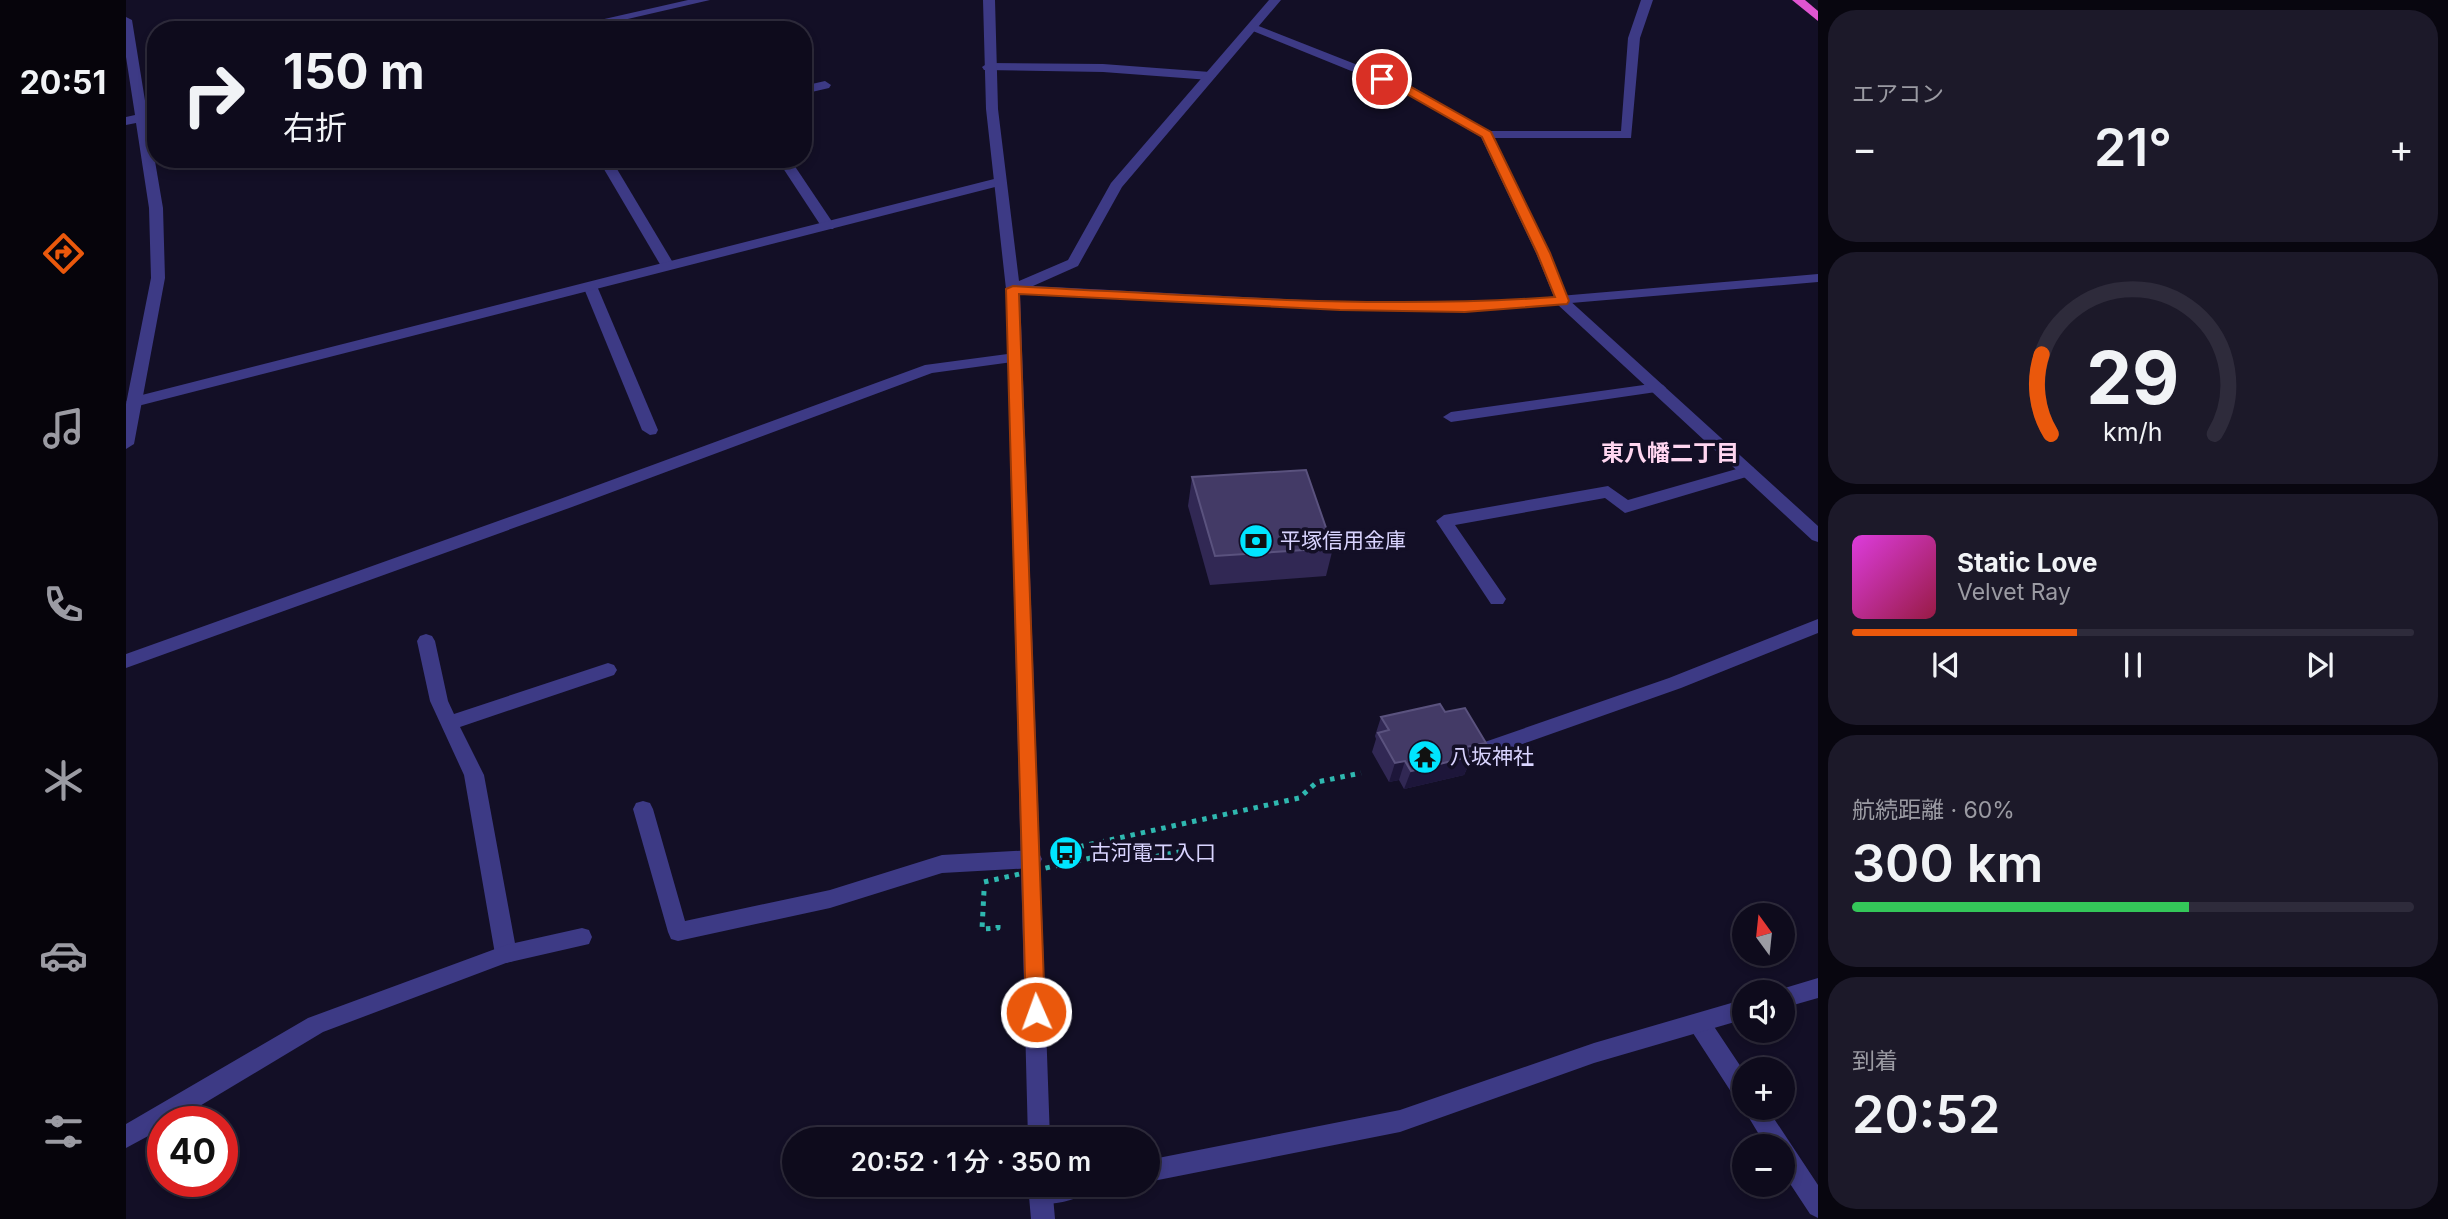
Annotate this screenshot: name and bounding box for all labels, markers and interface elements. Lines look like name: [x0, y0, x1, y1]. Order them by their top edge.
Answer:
text: 150 m: [283, 42, 425, 101]
icon: right: [168, 49, 259, 140]
pin: [1352, 49, 1412, 109]
icon: arrive: [1363, 60, 1401, 98]
text: 20:51: [20, 63, 106, 102]
text: エアコン: [1852, 80, 1944, 108]
text: 右折: [283, 108, 347, 147]
text: 21°: [2094, 116, 2172, 179]
text: −: [1852, 125, 1877, 171]
text: +: [2389, 125, 2414, 171]
icon: directions: [39, 229, 88, 278]
text: 29: [2086, 333, 2180, 422]
icon: music: [39, 404, 88, 453]
text: km/h: [2103, 416, 2163, 446]
district label: 東八幡二丁目: [1601, 439, 1739, 467]
bank icon: 平塚信用金庫: [1237, 522, 1275, 560]
place label: 平塚信用金庫: [1280, 528, 1406, 553]
text: Static Love: [1957, 547, 2098, 578]
text: Velvet Ray: [1957, 578, 2071, 606]
icon: phone: [39, 580, 88, 629]
icon: previous: [1927, 646, 1965, 684]
icon: pause: [2114, 646, 2152, 684]
icon: next: [2301, 646, 2339, 684]
temple icon: 八坂神社: [1406, 738, 1444, 776]
place label: 八坂神社: [1450, 744, 1534, 769]
icon: climate: [39, 756, 88, 805]
text: 航続距離 · 60%: [1852, 796, 2015, 824]
text: 300 km: [1852, 832, 2043, 895]
bus stop icon: 古河電工入口: [1047, 834, 1085, 872]
place label: 古河電工入口: [1090, 840, 1216, 865]
north arrow: [1732, 903, 1796, 966]
map controls: [1732, 903, 1795, 1197]
icon: car: [39, 931, 88, 980]
position arrow: [999, 975, 1073, 1049]
button: sound: [1732, 980, 1795, 1043]
text: 到着: [1852, 1047, 1898, 1075]
button: +: [1732, 1057, 1795, 1120]
text: 20:52: [1852, 1083, 2000, 1146]
speed limit sign: 40: [147, 1106, 238, 1197]
icon: filters: [39, 1107, 88, 1156]
button: −: [1732, 1134, 1795, 1197]
text: 20:52 · 1 分 · 350 m: [851, 1146, 1091, 1177]

